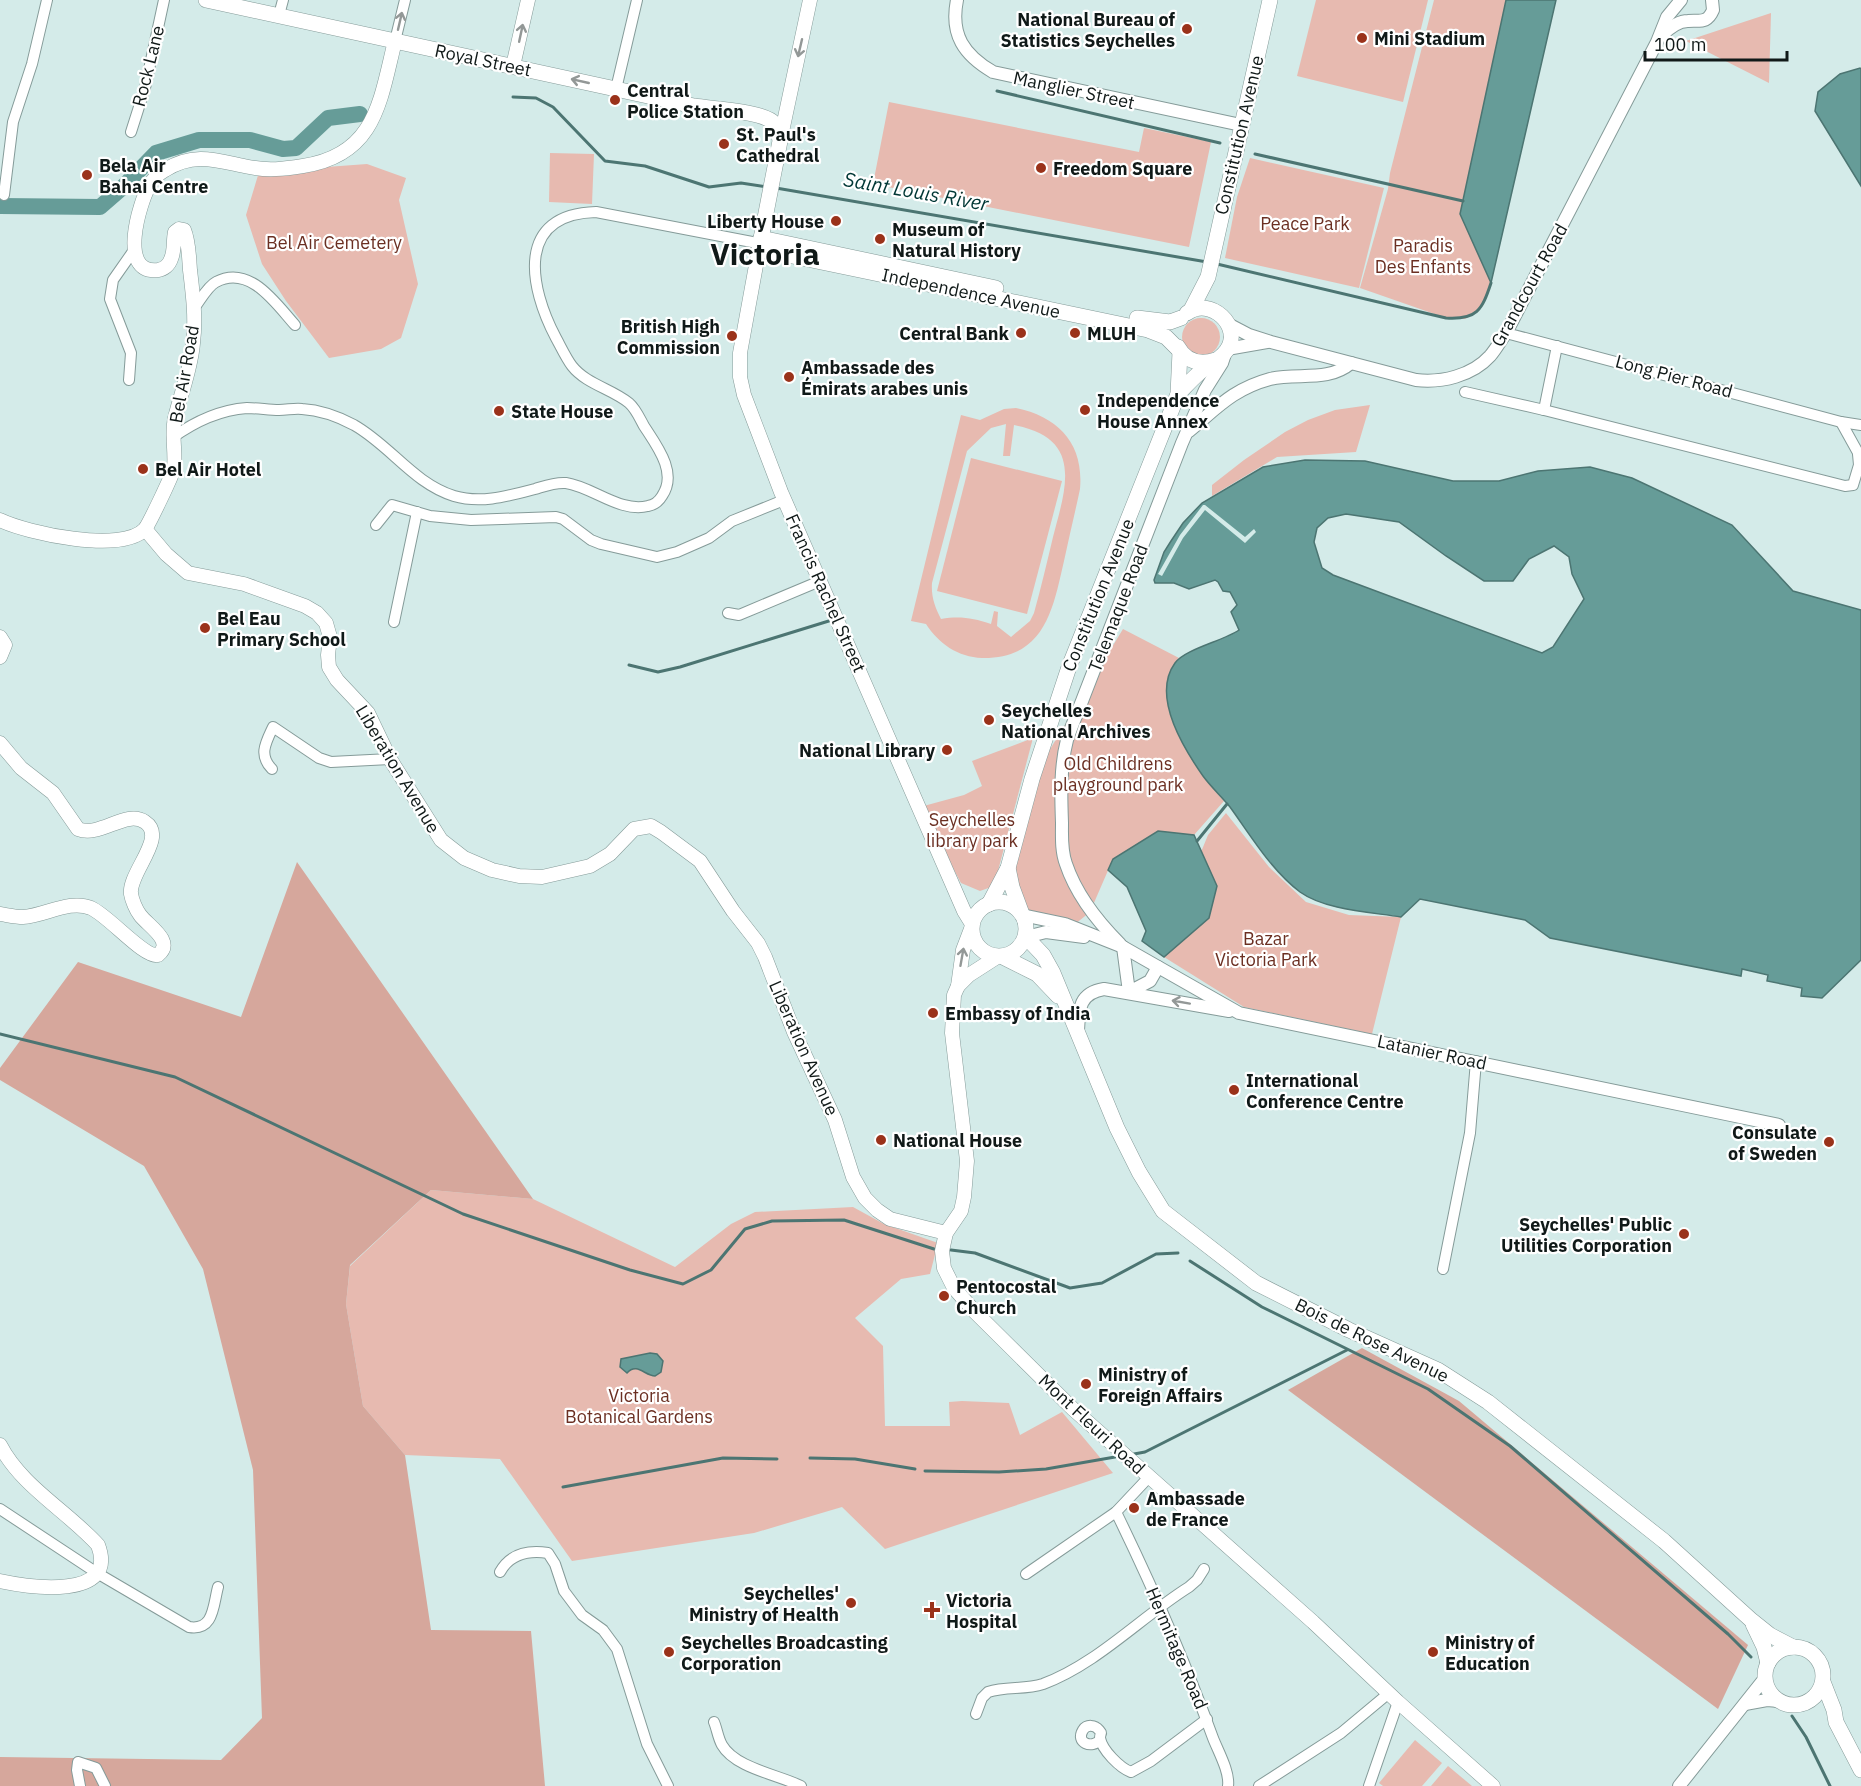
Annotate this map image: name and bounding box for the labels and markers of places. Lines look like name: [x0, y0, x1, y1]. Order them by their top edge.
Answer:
place label: National Bureau of Statistics Seychelles: [1000, 8, 1175, 52]
marker: National Bureau of Statistics Seychelles: [1180, 22, 1194, 36]
place label: Mini Stadium: [1374, 27, 1485, 50]
marker: Mini Stadium: [1355, 31, 1369, 45]
place label: Central Police Station: [627, 79, 744, 123]
marker: Central Police Station: [608, 93, 622, 107]
place label: St. Paul's Cathedral: [736, 123, 820, 167]
marker: St. Paul's Cathedral: [717, 137, 731, 151]
place label: Bela Air Bahai Centre: [99, 154, 208, 198]
place label: Freedom Square: [1053, 157, 1192, 180]
marker: Freedom Square: [1034, 161, 1048, 175]
marker: Bela Air Bahai Centre: [80, 168, 94, 182]
place label: Liberty House: [707, 210, 824, 233]
marker: Liberty House: [829, 214, 843, 228]
place label: Museum of Natural History: [892, 218, 1021, 262]
marker: Museum of Natural History: [873, 232, 887, 246]
place label: British High Commission: [617, 315, 720, 359]
place label: Central Bank: [899, 322, 1010, 345]
place label: MLUH: [1087, 322, 1136, 345]
marker: Central Bank: [1014, 326, 1028, 340]
marker: MLUH: [1068, 326, 1082, 340]
marker: British High Commission: [725, 329, 739, 343]
place label: Ambassade des Émirats arabes unis: [801, 356, 968, 400]
marker: Ambassade des Émirats arabes unis: [782, 370, 796, 384]
place label: Independence House Annex: [1097, 389, 1219, 433]
place label: State House: [511, 400, 613, 423]
marker: Independence House Annex: [1078, 403, 1092, 417]
marker: State House: [492, 404, 506, 418]
place label: Bel Air Hotel: [155, 458, 262, 481]
marker: Bel Air Hotel: [136, 462, 150, 476]
place label: Bel Eau Primary School: [217, 607, 346, 651]
marker: Bel Eau Primary School: [198, 621, 212, 635]
place label: Seychelles National Archives: [1001, 699, 1150, 743]
marker: Seychelles National Archives: [982, 713, 996, 727]
place label: National Library: [799, 739, 935, 762]
marker: National Library: [940, 743, 954, 757]
place label: Embassy of India: [945, 1002, 1091, 1025]
marker: Embassy of India: [926, 1006, 940, 1020]
place label: International Conference Centre: [1246, 1069, 1404, 1113]
marker: International Conference Centre: [1227, 1083, 1241, 1097]
place label: Consulate of Sweden: [1728, 1121, 1817, 1165]
place label: National House: [893, 1129, 1022, 1152]
marker: National House: [874, 1133, 888, 1147]
marker: Consulate of Sweden: [1822, 1135, 1836, 1149]
place label: Seychelles' Public Utilities Corporation: [1501, 1213, 1672, 1257]
marker: Seychelles' Public Utilities Corporation: [1677, 1227, 1691, 1241]
place label: Pentocostal Church: [956, 1275, 1057, 1319]
marker: Pentocostal Church: [937, 1289, 951, 1303]
place label: Ministry of Foreign Affairs: [1098, 1363, 1223, 1407]
marker: Ministry of Foreign Affairs: [1079, 1377, 1093, 1391]
place label: Ambassade de France: [1146, 1487, 1245, 1531]
marker: Ambassade de France: [1127, 1501, 1141, 1515]
place label: Seychelles' Ministry of Health: [689, 1582, 839, 1626]
place label: Victoria Hospital: [946, 1589, 1017, 1633]
marker: Seychelles' Ministry of Health: [844, 1596, 858, 1610]
marker: Victoria Hospital: [923, 1601, 941, 1619]
place label: Seychelles Broadcasting Corporation: [681, 1631, 888, 1675]
place label: Ministry of Education: [1445, 1631, 1535, 1675]
marker: Seychelles Broadcasting Corporation: [662, 1645, 676, 1659]
marker: Ministry of Education: [1426, 1645, 1440, 1659]

